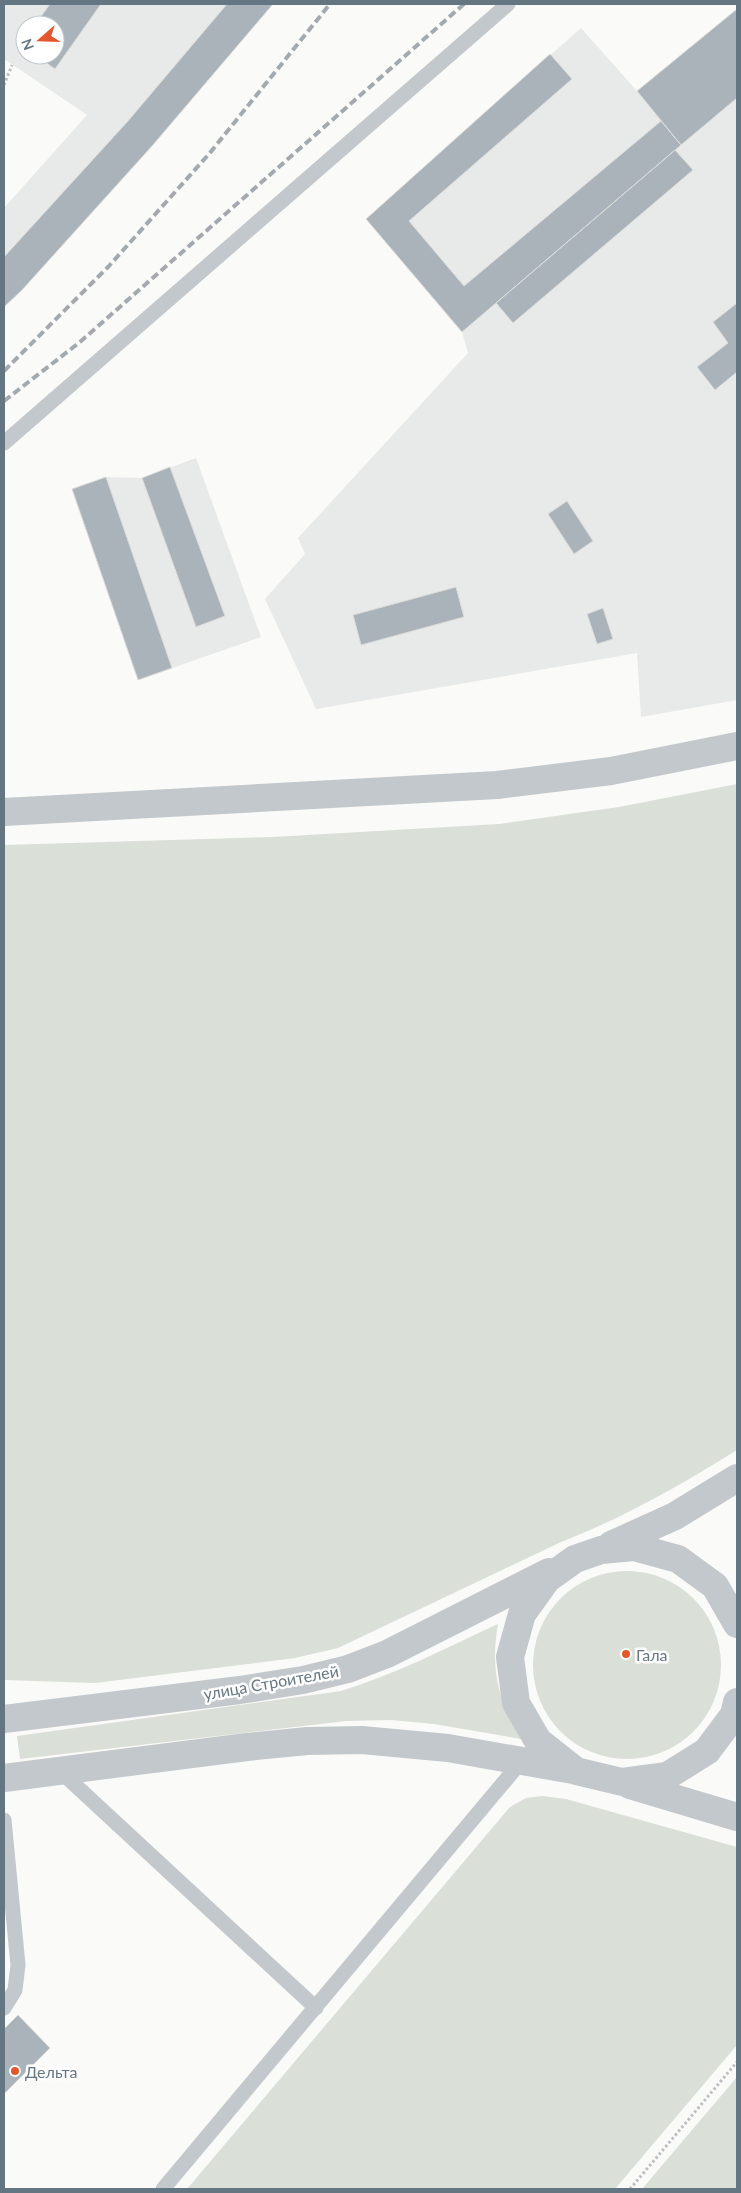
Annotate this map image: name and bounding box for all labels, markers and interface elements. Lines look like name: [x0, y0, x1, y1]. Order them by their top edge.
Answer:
north arrow: [15, 15, 65, 65]
text: N: [17, 37, 37, 53]
place label: Гала: [636, 1645, 668, 1664]
marker: Гала: [620, 1648, 632, 1660]
street label: улица Строителей: [202, 1661, 340, 1703]
place label: Дельта: [25, 2062, 77, 2081]
marker: Дельта: [9, 2065, 21, 2077]

